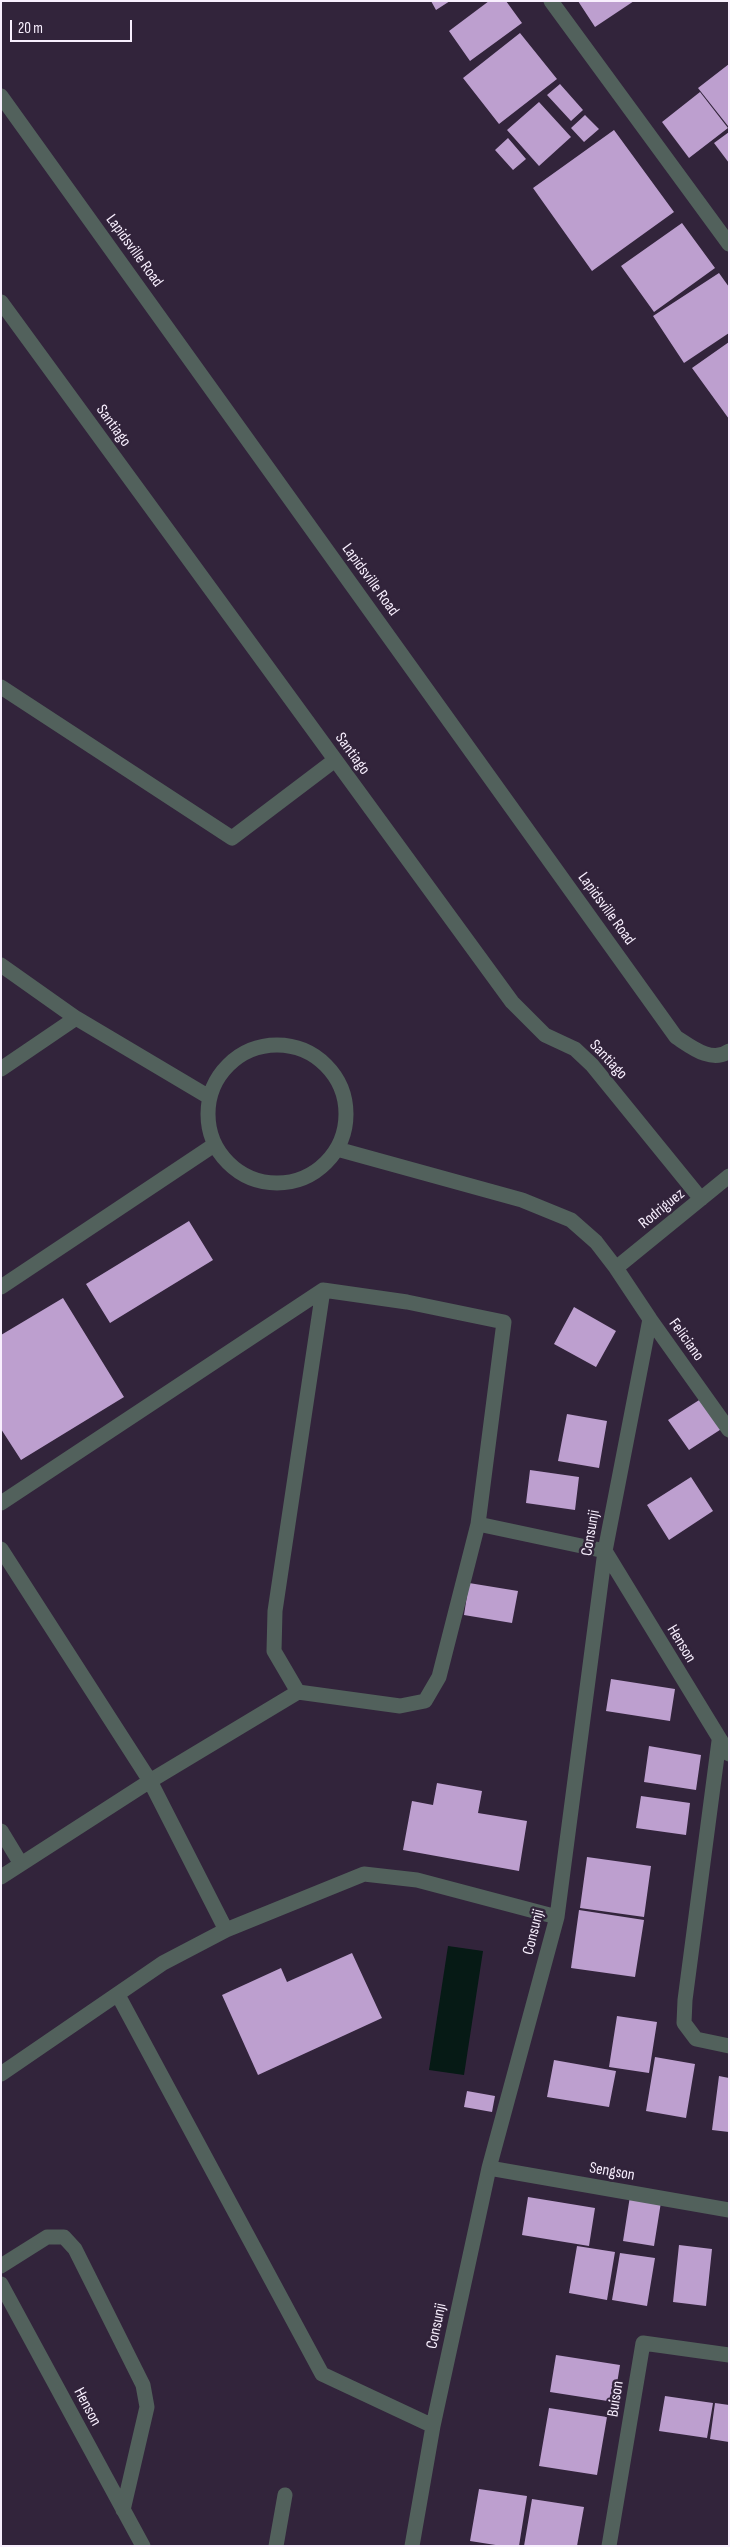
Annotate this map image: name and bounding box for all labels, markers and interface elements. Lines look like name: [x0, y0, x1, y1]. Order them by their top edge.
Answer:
scale bar: [12, 10, 135, 42]
text: 20 m: [18, 19, 43, 38]
street label: Lapidsville Road: [101, 211, 167, 291]
street label: Santiago: [91, 401, 135, 451]
street label: Lapidsville Road: [337, 540, 403, 620]
street label: Santiago: [330, 729, 374, 779]
street label: Lapidsville Road: [573, 869, 639, 949]
street label: Santiago: [585, 1036, 631, 1084]
street label: Rodriguez: [635, 1185, 689, 1233]
street label: Feliciano: [664, 1315, 708, 1365]
street label: Consunji: [578, 1509, 604, 1557]
street label: Henson: [662, 1622, 700, 1666]
street label: Consunji: [519, 1907, 549, 1957]
street label: Sengson: [588, 2159, 636, 2185]
street label: Consunji: [423, 2301, 451, 2351]
street label: Buison: [604, 2380, 628, 2418]
street label: Henson: [69, 2385, 105, 2429]

